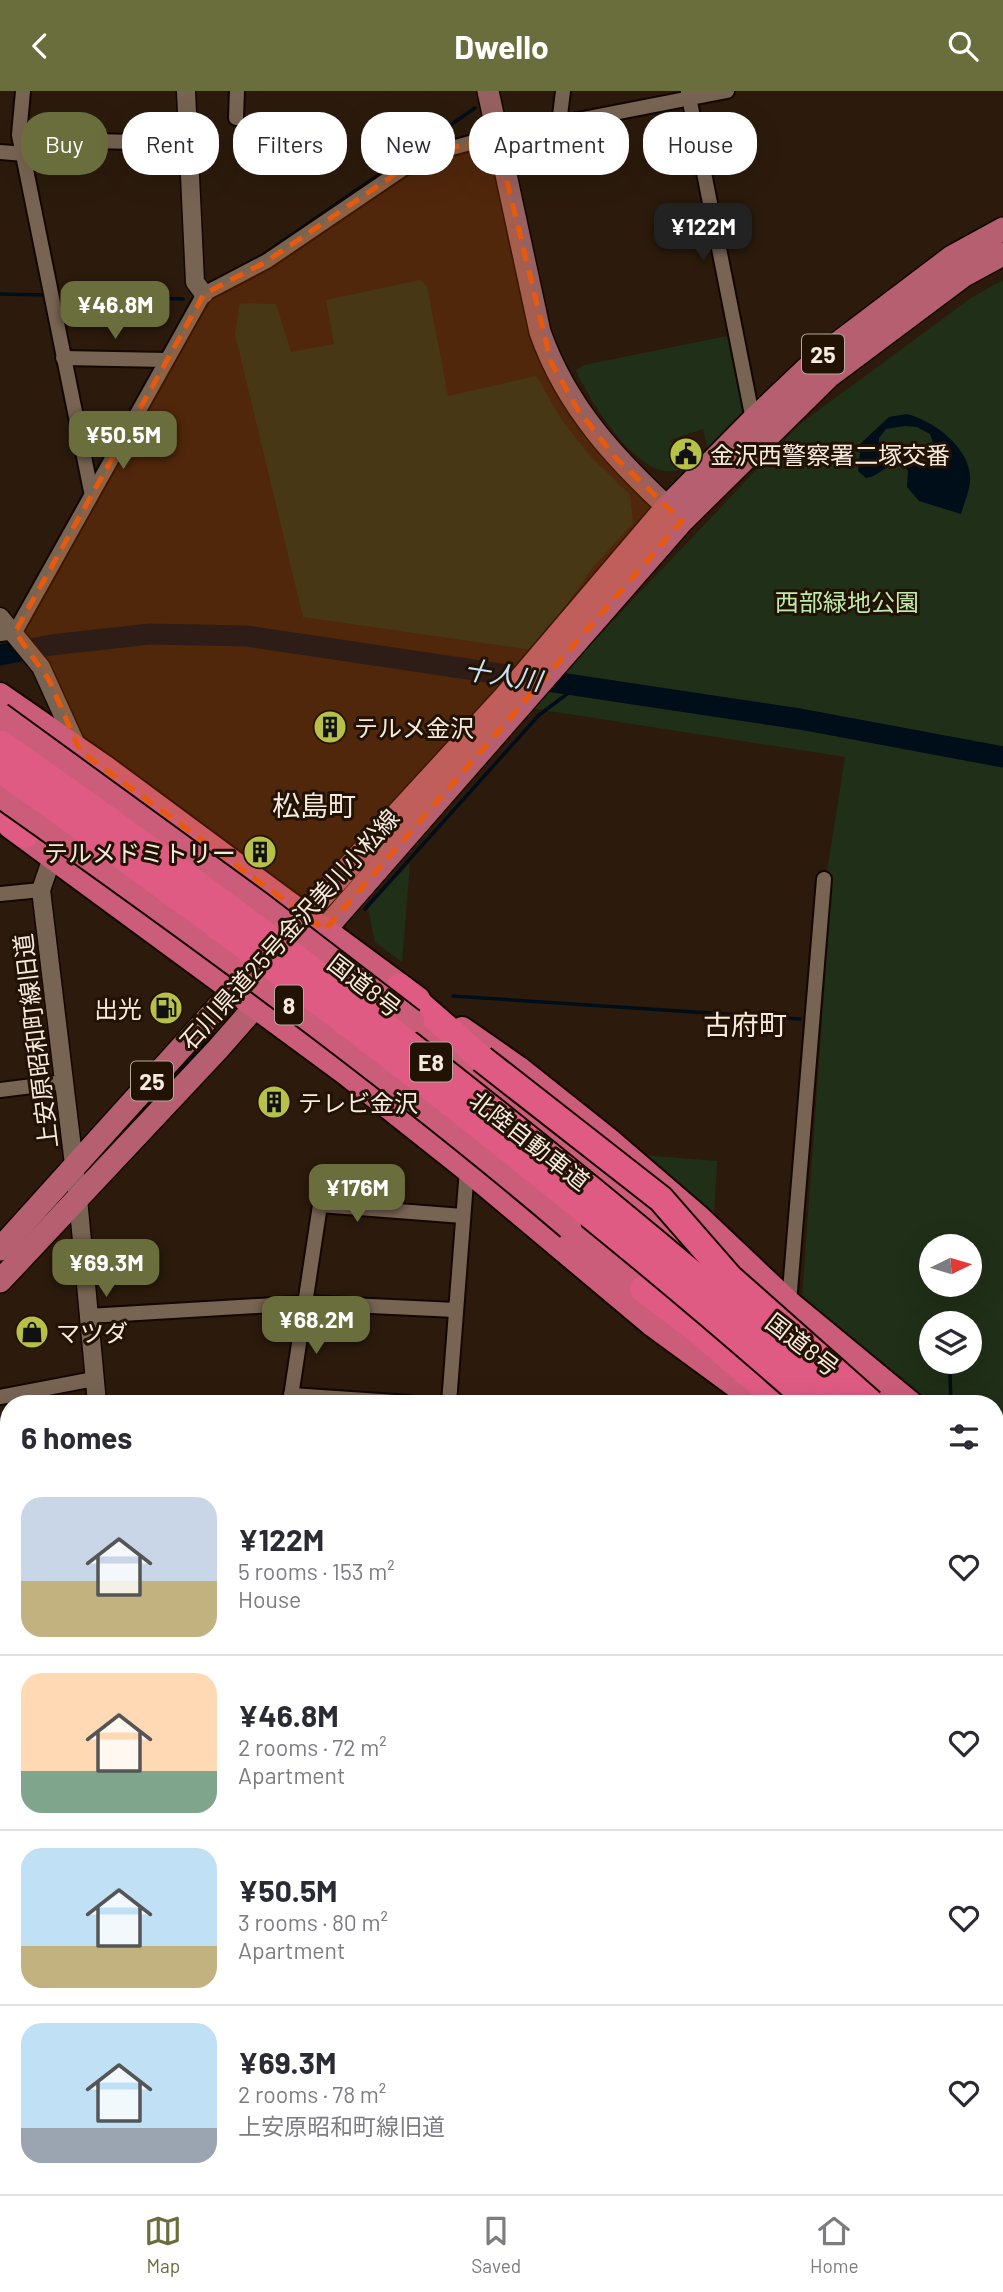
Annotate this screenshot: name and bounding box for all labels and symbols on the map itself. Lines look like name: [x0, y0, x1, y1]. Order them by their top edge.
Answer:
pin: ¥122M: [654, 204, 752, 263]
pin: ¥46.8M: [58, 281, 172, 341]
road number: 25: [802, 335, 844, 373]
pin: ¥50.5M: [66, 411, 180, 471]
public building icon: 金沢西警察署二塚交番: [667, 435, 705, 473]
place label: 金沢西警察署二塚交番: [710, 440, 950, 469]
park label: 西部緑地公園: [775, 587, 919, 616]
water label: 十人川: [462, 653, 547, 696]
building icon: テルメ金沢: [311, 708, 349, 746]
place label: テルメ金沢: [354, 713, 474, 742]
district label: 松島町: [272, 788, 356, 822]
street label: 石川県道25号金沢美川小松線: [173, 803, 405, 1055]
building icon: テルメドミトリー: [241, 833, 279, 871]
place label: テルメドミトリー: [44, 838, 236, 867]
street label: 上安原昭和町線旧道: [7, 932, 63, 1150]
street label: 国道8号: [323, 948, 407, 1022]
road number: 8: [275, 985, 303, 1025]
fuel station icon: 出光: [147, 989, 185, 1027]
place label: 出光: [94, 994, 142, 1023]
district label: 古府町: [703, 1007, 787, 1041]
road number: E8: [410, 1043, 452, 1081]
road number: 25: [131, 1061, 173, 1100]
building icon: テレビ金沢: [255, 1083, 293, 1121]
street label: 北陸自動車道: [464, 1084, 596, 1196]
place label: テレビ金沢: [298, 1088, 418, 1117]
pin: ¥176M: [308, 1165, 406, 1224]
north arrow: [919, 1234, 982, 1297]
pin: ¥69.3M: [49, 1239, 163, 1299]
pin: ¥68.2M: [259, 1297, 373, 1356]
street label: 国道8号: [761, 1307, 845, 1381]
shop icon: マツダ: [13, 1313, 51, 1351]
place label: マツダ: [56, 1318, 128, 1347]

